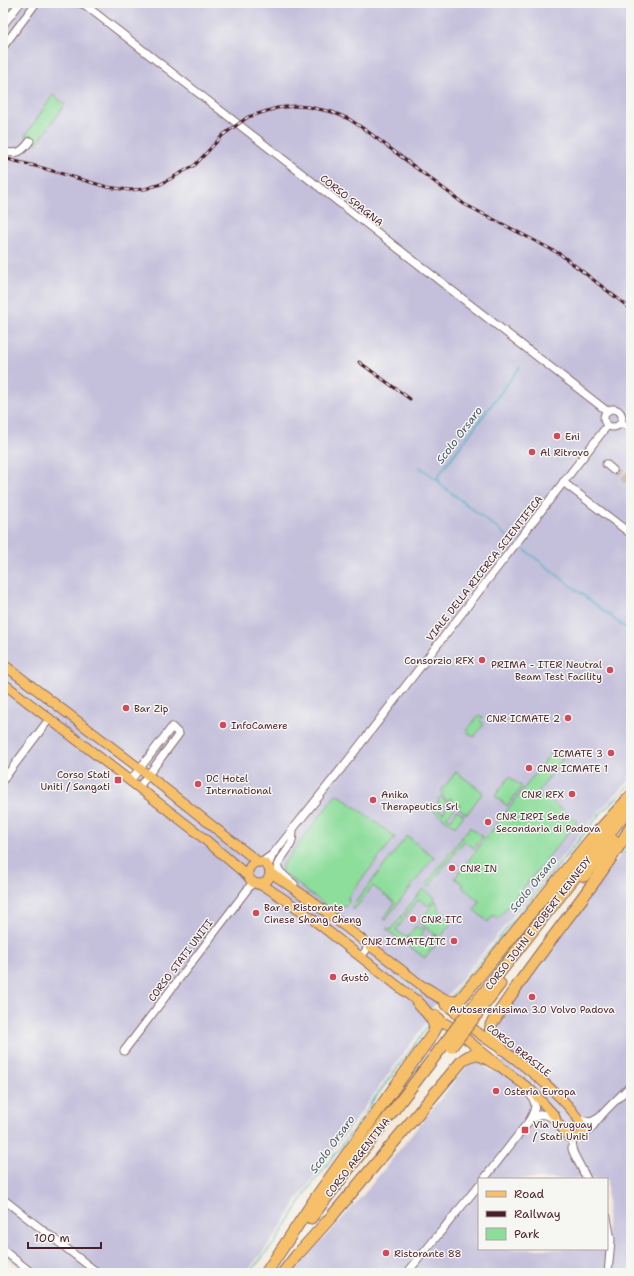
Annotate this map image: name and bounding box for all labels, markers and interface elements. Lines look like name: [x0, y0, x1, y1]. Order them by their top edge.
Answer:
street label: CORSO SPAGNA: [318, 172, 386, 229]
water label: Scolo Orsaro: [433, 403, 486, 467]
place label: Eni: [565, 430, 580, 443]
marker: Eni: [552, 431, 562, 441]
place label: Al Ritrovo: [540, 446, 589, 459]
marker: Al Ritrovo: [527, 447, 537, 457]
street label: VIALE DELLA RICERCA SCIENTIFICA: [423, 493, 545, 644]
place label: Consorzio RFX: [404, 654, 475, 667]
marker: Consorzio RFX: [477, 655, 487, 665]
place label: PRIMA - ITER Neutral Beam Test Facility: [491, 658, 602, 683]
marker: PRIMA - ITER Neutral Beam Test Facility: [605, 665, 615, 675]
place label: Bar Zip: [134, 702, 169, 715]
marker: Bar Zip: [121, 703, 131, 713]
place label: CNR ICMATE 2: [486, 712, 560, 725]
marker: CNR ICMATE 2: [563, 713, 573, 723]
place label: InfoCamere: [231, 719, 288, 732]
marker: InfoCamere: [218, 720, 228, 730]
place label: ICMATE 3: [553, 747, 603, 760]
marker: ICMATE 3: [606, 748, 616, 758]
place label: CNR ICMATE 1: [537, 762, 608, 775]
marker: CNR ICMATE 1: [524, 763, 534, 773]
place label: Corso Stati Uniti / Sangati: [40, 768, 110, 793]
place label: DC Hotel International: [206, 772, 272, 797]
marker: Corso Stati Uniti / Sangati: [113, 775, 123, 785]
marker: DC Hotel International: [193, 779, 203, 789]
place label: Anika Therapeutics Srl: [381, 788, 458, 813]
place label: CNR RFX: [521, 788, 565, 801]
marker: CNR RFX: [567, 789, 577, 799]
marker: Anika Therapeutics Srl: [368, 795, 378, 805]
place label: CNR IRPI Sede Secondaria di Padova: [496, 810, 601, 835]
marker: CNR IRPI Sede Secondaria di Padova: [483, 817, 493, 827]
water label: Scolo Orsaro: [506, 853, 561, 915]
street label: CORSO JOHN E ROBERT KENNEDY: [482, 854, 595, 993]
place label: CNR IN: [460, 862, 497, 875]
marker: CNR IN: [447, 863, 457, 873]
place label: Bar e Ristorante Cinese Shang Cheng: [264, 901, 362, 926]
marker: Bar e Ristorante Cinese Shang Cheng: [251, 908, 261, 918]
place label: CNR ITC: [421, 913, 462, 926]
marker: CNR ITC: [408, 914, 418, 924]
street label: CORSO STATI UNITI: [145, 916, 216, 1004]
place label: CNR ICMATE/ITC: [362, 935, 446, 948]
marker: CNR ICMATE/ITC: [449, 936, 459, 946]
place label: Gustò: [341, 971, 369, 984]
marker: Gustò: [328, 972, 338, 982]
marker: Autoserenissima 3.0 Volvo Padova: [527, 992, 537, 1002]
place label: Autoserenissima 3.0 Volvo Padova: [449, 1003, 615, 1016]
street label: CORSO BRASILE: [484, 1021, 554, 1080]
place label: Osteria Europa: [504, 1085, 577, 1098]
marker: Osteria Europa: [491, 1086, 501, 1096]
water label: Scolo Orsaro: [306, 1112, 359, 1176]
street label: CORSO ARGENTINA: [322, 1115, 393, 1200]
place label: Via Uruguay / Stati Uniti: [533, 1118, 593, 1143]
marker: Via Uruguay / Stati Uniti: [520, 1125, 530, 1135]
legend: [478, 1178, 608, 1250]
text: Road: [514, 1186, 545, 1202]
text: Railway: [514, 1206, 561, 1222]
scale bar: [28, 1224, 101, 1250]
text: Park: [514, 1226, 540, 1242]
text: 100 m: [34, 1230, 70, 1246]
place label: Ristorante 88: [394, 1247, 461, 1260]
marker: Ristorante 88: [381, 1248, 391, 1258]

